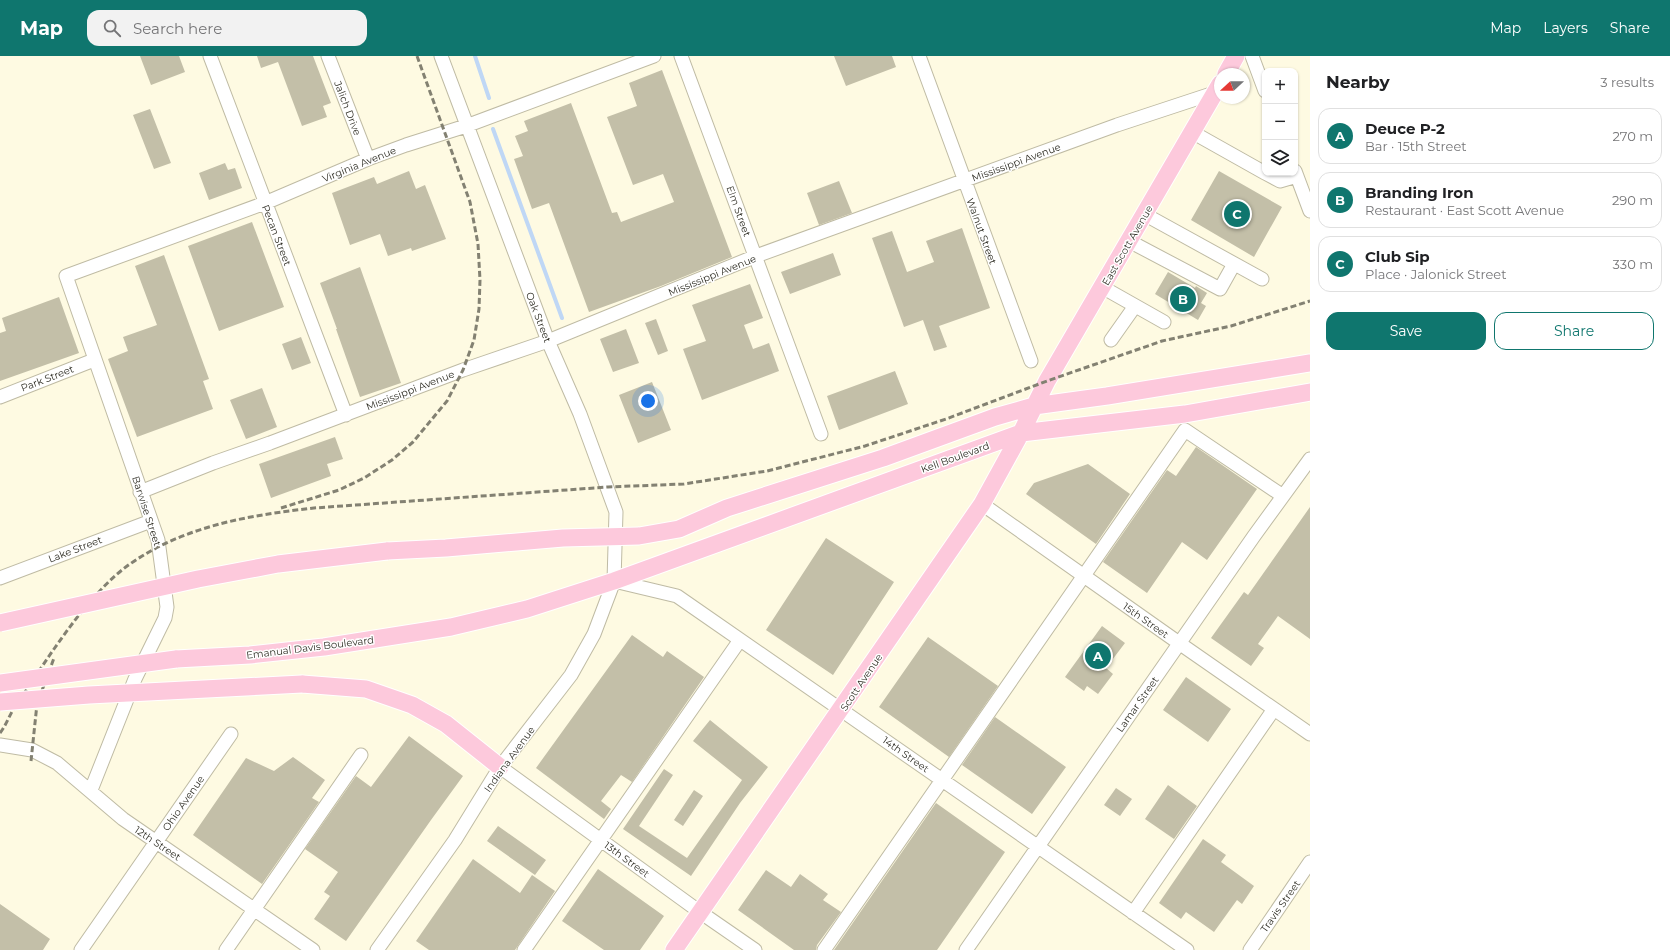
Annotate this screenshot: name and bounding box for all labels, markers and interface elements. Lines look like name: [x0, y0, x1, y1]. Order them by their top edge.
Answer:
search box: [87, 10, 367, 46]
text: Map: [20, 17, 63, 40]
icon: search: [101, 17, 123, 39]
text: Search here: [133, 19, 222, 38]
text: Map: [1490, 19, 1521, 37]
text: Layers: [1543, 19, 1588, 37]
text: Share: [1610, 19, 1650, 37]
north arrow: [1214, 68, 1250, 104]
map controls: [1262, 68, 1298, 176]
button: +: [1262, 68, 1298, 104]
text: Nearby: [1326, 72, 1390, 92]
text: 3 results: [1600, 74, 1654, 90]
street label: Jalich Drive: [331, 78, 364, 137]
button: −: [1262, 104, 1298, 140]
text: Deuce P-2: [1365, 119, 1445, 138]
text: A: [1335, 128, 1345, 144]
text: 270 m: [1612, 128, 1653, 144]
text: Bar · 15th Street: [1365, 138, 1467, 154]
street label: Mississippi Avenue: [970, 140, 1062, 185]
button: layers: [1262, 140, 1298, 176]
street label: Virginia Avenue: [320, 144, 398, 185]
text: Branding Iron: [1365, 183, 1474, 202]
street label: Elm Street: [723, 184, 754, 238]
text: B: [1335, 192, 1345, 208]
text: 290 m: [1612, 192, 1653, 208]
street label: Walnut Street: [964, 196, 1000, 266]
pin: C: [1224, 199, 1250, 229]
text: Restaurant · East Scott Avenue: [1365, 202, 1564, 218]
street label: Pecan Street: [259, 203, 294, 267]
street label: East Scott Avenue: [1099, 203, 1156, 288]
text: Club Sip: [1365, 247, 1430, 266]
street label: Mississippi Avenue: [666, 252, 758, 299]
text: C: [1335, 256, 1345, 272]
text: 330 m: [1613, 256, 1653, 272]
text: Place · Jalonick Street: [1365, 266, 1506, 282]
pin: B: [1170, 284, 1196, 314]
street label: Oak Street: [523, 290, 554, 344]
button: Save: [1326, 312, 1486, 350]
button: Share: [1494, 312, 1654, 350]
street label: Park Street: [19, 362, 76, 395]
street label: Mississippi Avenue: [364, 368, 456, 413]
your location: [638, 391, 658, 411]
street label: Kell Boulevard: [919, 439, 991, 476]
street label: Barwise Street: [129, 474, 164, 548]
street label: Lake Street: [46, 533, 104, 566]
street label: 15th Street: [1120, 600, 1171, 641]
street label: Emanual Davis Boulevard: [245, 633, 375, 662]
pin: A: [1085, 641, 1111, 671]
street label: Scott Avenue: [837, 651, 885, 713]
street label: Lamar Street: [1113, 674, 1161, 735]
street label: Indiana Avenue: [481, 724, 538, 795]
street label: 14th Street: [880, 734, 932, 775]
street label: Ohio Avenue: [160, 773, 207, 833]
street label: 12th Street: [132, 823, 183, 864]
street label: 13th Street: [601, 839, 652, 880]
street label: Travis Street: [1258, 878, 1303, 935]

